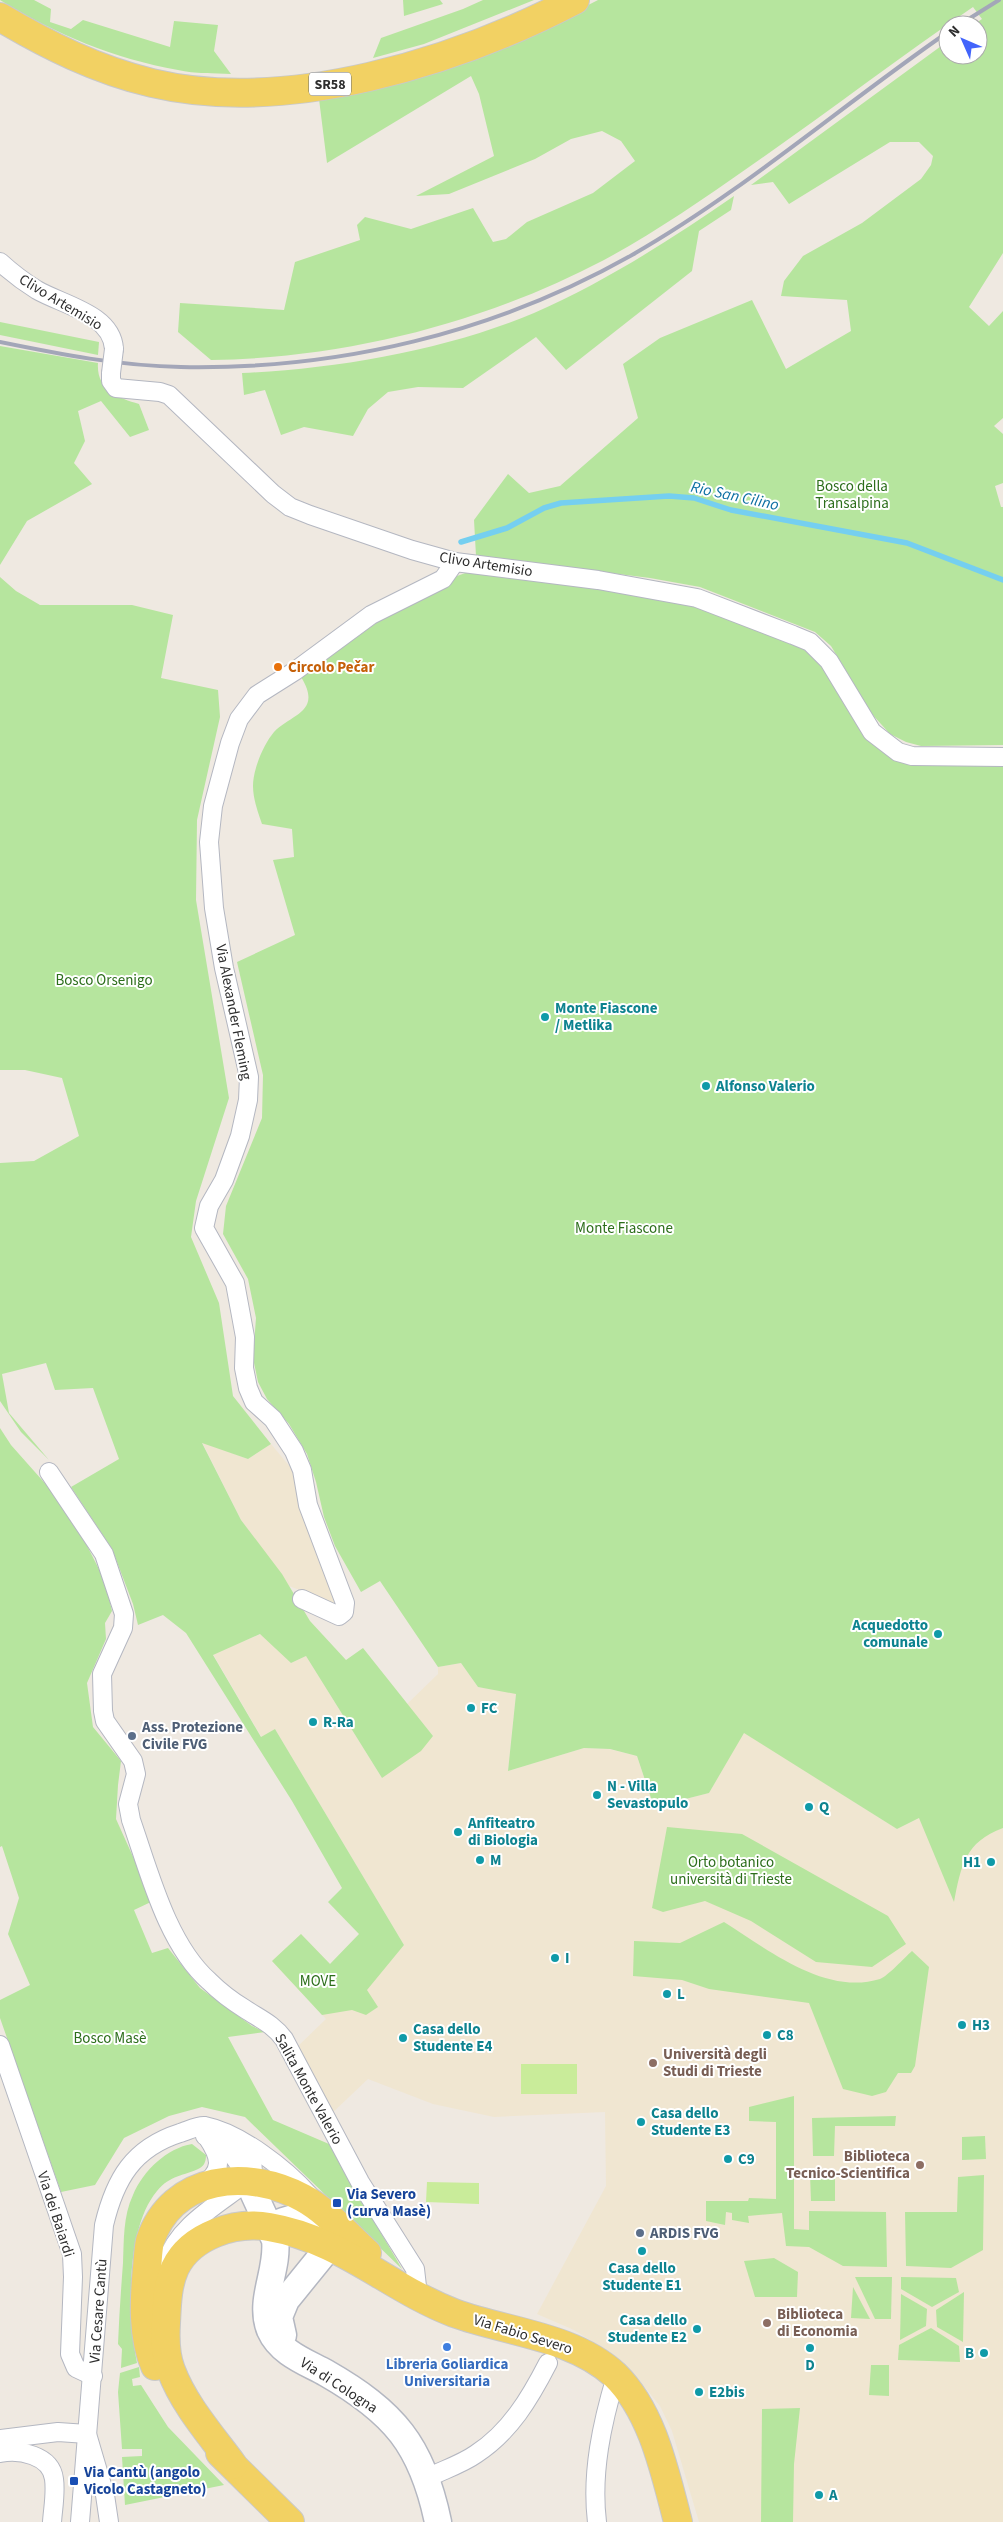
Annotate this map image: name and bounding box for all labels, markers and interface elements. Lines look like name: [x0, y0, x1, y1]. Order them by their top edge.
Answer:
north arrow: [938, 15, 988, 65]
text: N: [944, 21, 965, 42]
road number: SR58: [309, 72, 351, 96]
street label: Clivo Artemisio: [15, 269, 106, 336]
water label: Rio San Cilino: [689, 476, 781, 516]
park label: Bosco della Transalpina: [815, 476, 889, 514]
street label: Clivo Artemisio: [438, 547, 534, 582]
place label: Circolo Pečar: [288, 657, 374, 678]
marker: Circolo Pečar: [272, 661, 284, 673]
street label: Via Alexander Fleming: [210, 942, 257, 1082]
park label: Bosco Orsenigo: [55, 970, 153, 991]
place label: Monte Fiascone / Metlika: [555, 998, 658, 1036]
marker: Monte Fiascone / Metlika: [539, 1011, 551, 1023]
place label: Alfonso Valerio: [715, 1076, 815, 1097]
marker: Alfonso Valerio: [700, 1080, 712, 1092]
park label: Monte Fiascone: [575, 1218, 673, 1239]
place label: Acquedotto comunale: [851, 1615, 928, 1653]
marker: Acquedotto comunale: [932, 1628, 944, 1640]
place label: FC: [481, 1698, 498, 1719]
marker: FC: [465, 1702, 477, 1714]
place label: R-Ra: [323, 1712, 354, 1733]
marker: R-Ra: [307, 1716, 319, 1728]
place label: Ass. Protezione Civile FVG: [141, 1717, 243, 1755]
marker: Ass. Protezione Civile FVG: [126, 1730, 138, 1742]
place label: N - Villa Sevastopulo: [607, 1776, 688, 1814]
marker: N - Villa Sevastopulo: [591, 1789, 603, 1801]
place label: Q: [819, 1797, 830, 1818]
marker: Q: [803, 1801, 815, 1813]
place label: Anfiteatro di Biologia: [467, 1813, 538, 1851]
marker: Anfiteatro di Biologia: [452, 1826, 464, 1838]
place label: M: [490, 1850, 501, 1871]
park label: Orto botanico università di Trieste: [670, 1852, 792, 1890]
place label: H1: [963, 1852, 981, 1873]
marker: M: [474, 1854, 486, 1866]
marker: H1: [985, 1856, 997, 1868]
place label: I: [565, 1948, 570, 1969]
marker: I: [549, 1952, 561, 1964]
park label: MOVE: [300, 1971, 336, 1992]
place label: L: [677, 1984, 685, 2005]
marker: L: [661, 1988, 673, 2000]
place label: H3: [972, 2015, 990, 2036]
place label: Casa dello Studente E4: [413, 2019, 493, 2057]
marker: H3: [956, 2019, 968, 2031]
place label: C8: [777, 2025, 794, 2046]
park label: Bosco Masè: [73, 2028, 147, 2049]
marker: C8: [761, 2029, 773, 2041]
street label: Salita Monte Valerio: [269, 2030, 348, 2149]
marker: Casa dello Studente E4: [397, 2032, 409, 2044]
place label: Università degli Studi di Trieste: [663, 2044, 767, 2082]
marker: Università degli Studi di Trieste: [647, 2057, 659, 2069]
place label: Casa dello Studente E3: [651, 2103, 731, 2141]
marker: Casa dello Studente E3: [635, 2116, 647, 2128]
place label: Biblioteca Tecnico-Scientifica: [786, 2146, 910, 2184]
place label: C9: [738, 2149, 755, 2170]
marker: C9: [722, 2153, 734, 2165]
marker: Biblioteca Tecnico-Scientifica: [914, 2159, 926, 2171]
street label: Via dei Baiardi: [32, 2169, 79, 2260]
place label: Via Severo (curva Masè): [346, 2184, 431, 2222]
marker: Via Severo (curva Masè): [331, 2197, 343, 2209]
place label: ARDIS FVG: [649, 2223, 719, 2244]
marker: ARDIS FVG: [634, 2227, 646, 2239]
marker: Casa dello Studente E1: [636, 2245, 648, 2257]
street label: Via Cesare Cantù: [84, 2258, 113, 2364]
place label: Casa dello Studente E1: [602, 2258, 682, 2296]
place label: Biblioteca di Economia: [777, 2304, 858, 2342]
street label: Via Fabio Severo: [471, 2309, 575, 2360]
place label: Casa dello Studente E2: [607, 2310, 687, 2348]
marker: Biblioteca di Economia: [761, 2317, 773, 2329]
marker: Casa dello Studente E2: [691, 2323, 703, 2335]
marker: Libreria Goliardica Universitaria: [441, 2341, 453, 2353]
marker: D: [804, 2342, 816, 2354]
place label: B: [965, 2343, 974, 2364]
marker: B: [978, 2347, 990, 2359]
street label: Via di Cologna: [296, 2352, 382, 2418]
place label: Libreria Goliardica Universitaria: [386, 2354, 508, 2392]
place label: D: [805, 2355, 815, 2376]
place label: E2bis: [709, 2382, 745, 2403]
marker: E2bis: [693, 2386, 705, 2398]
place label: Via Cantù (angolo Vicolo Castagneto): [83, 2462, 207, 2500]
marker: Via Cantù (angolo Vicolo Castagneto): [68, 2475, 80, 2487]
place label: A: [828, 2485, 838, 2506]
marker: A: [813, 2489, 825, 2501]

